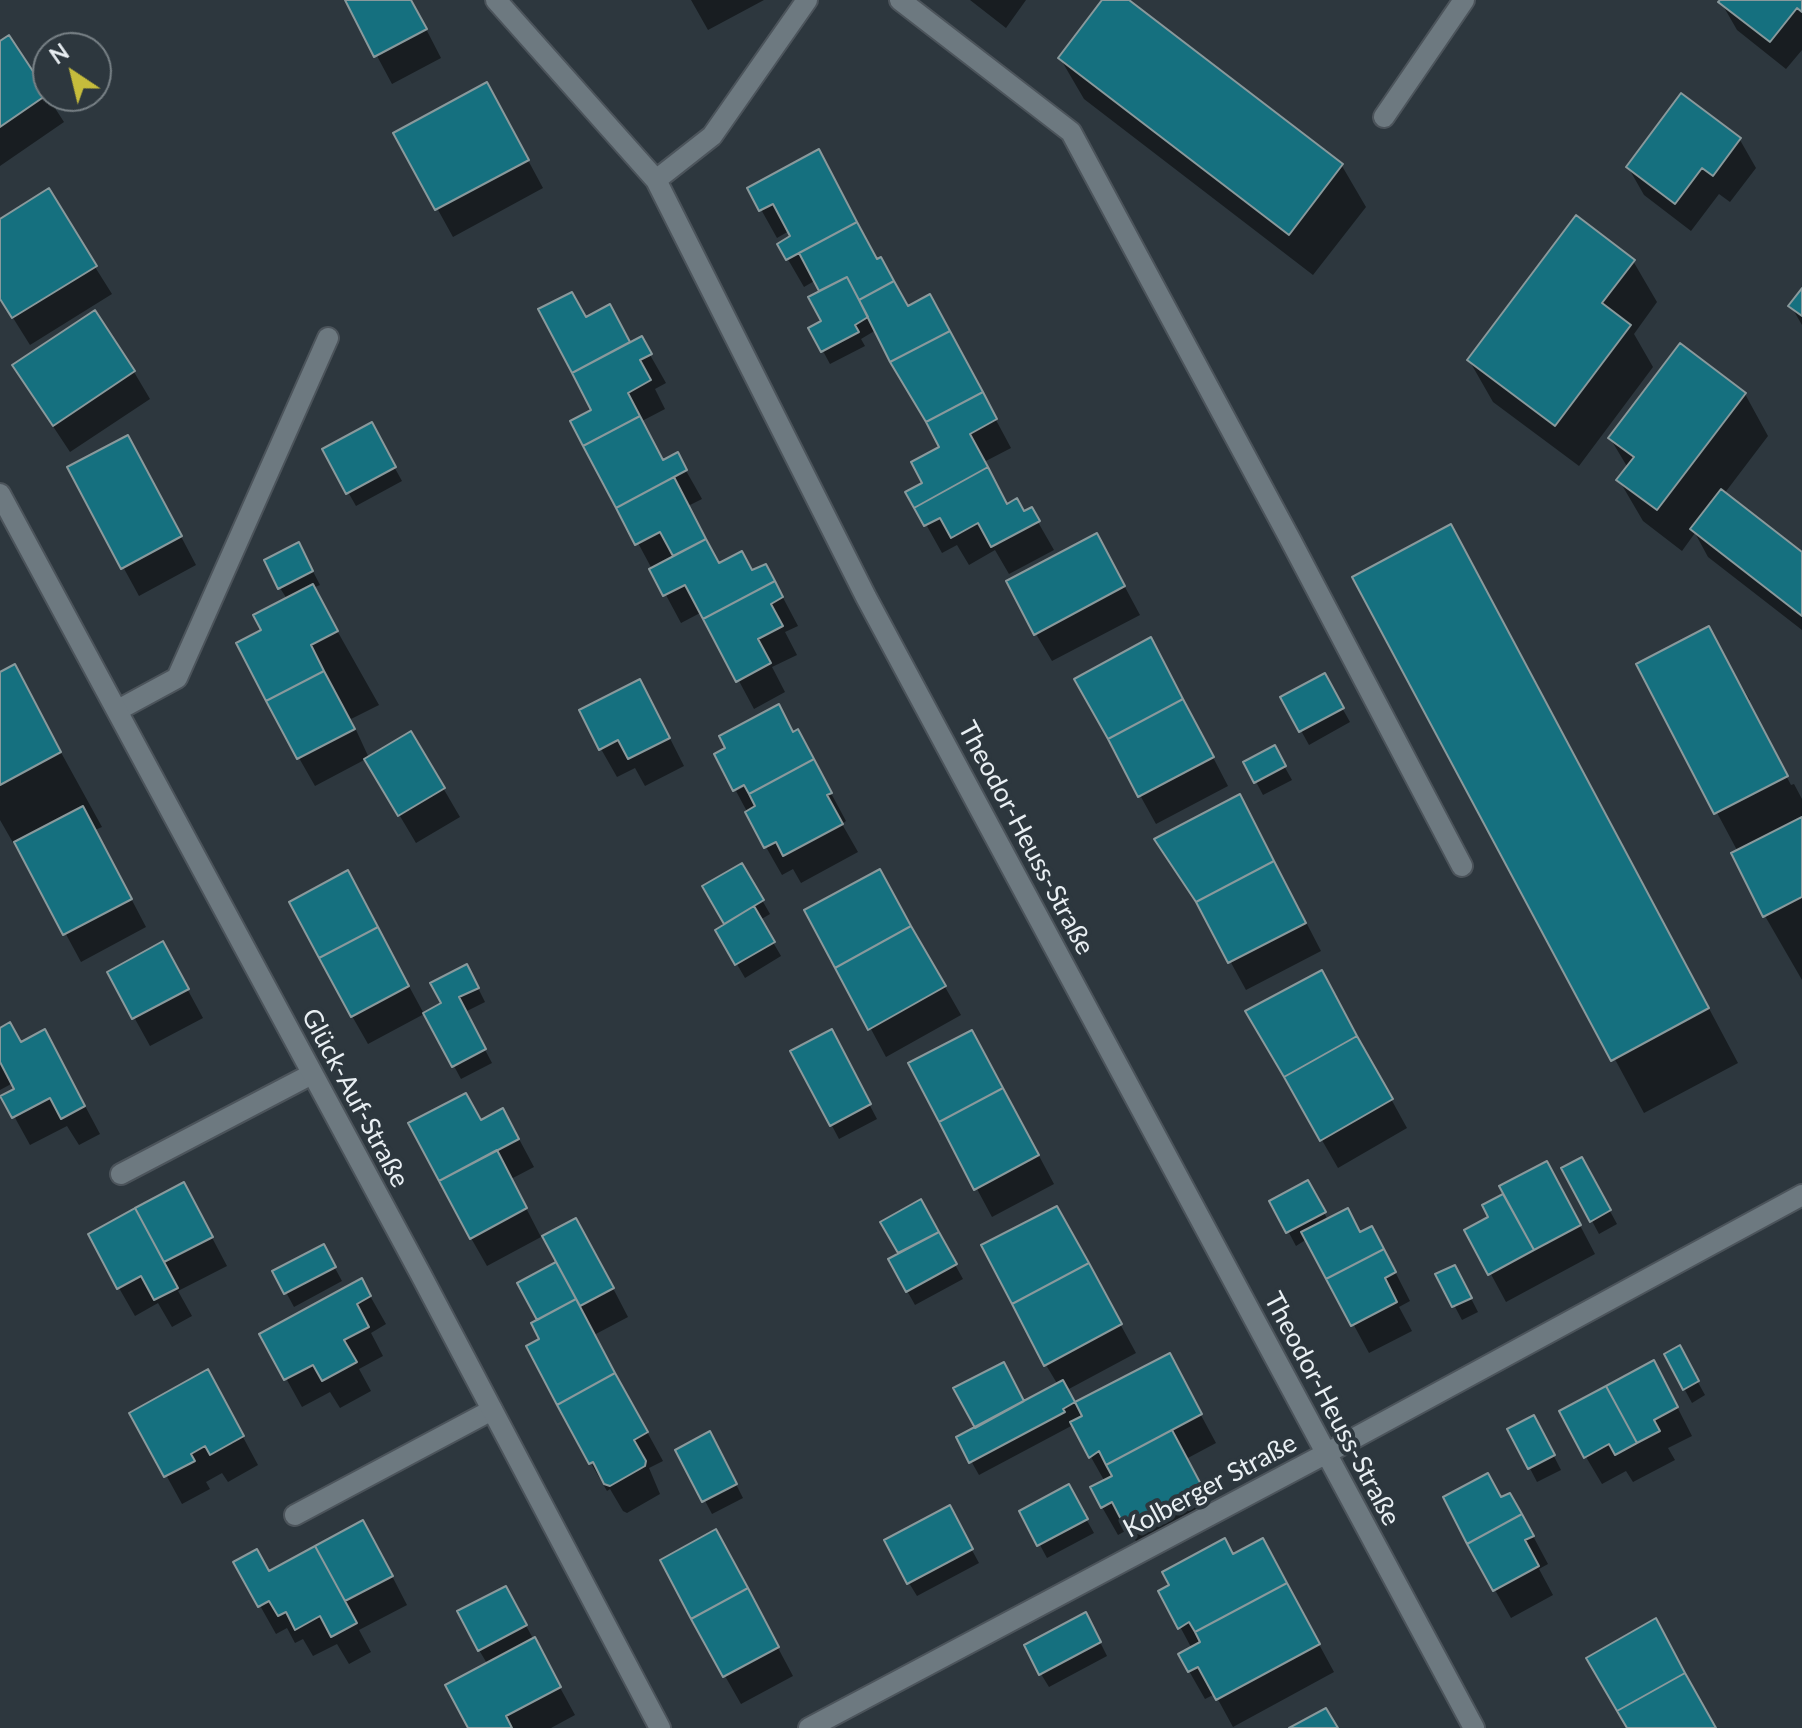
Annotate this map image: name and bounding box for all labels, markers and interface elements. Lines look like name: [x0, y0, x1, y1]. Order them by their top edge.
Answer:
north arrow: [32, 32, 112, 112]
text: N: [44, 38, 74, 69]
street label: Theodor-Heuss-Straße: [951, 716, 1101, 960]
street label: Glück-Auf-Straße: [295, 1003, 415, 1193]
street label: Theodor-Heuss-Straße: [1257, 1287, 1407, 1531]
street label: Kolberger Straße: [1118, 1427, 1302, 1545]

